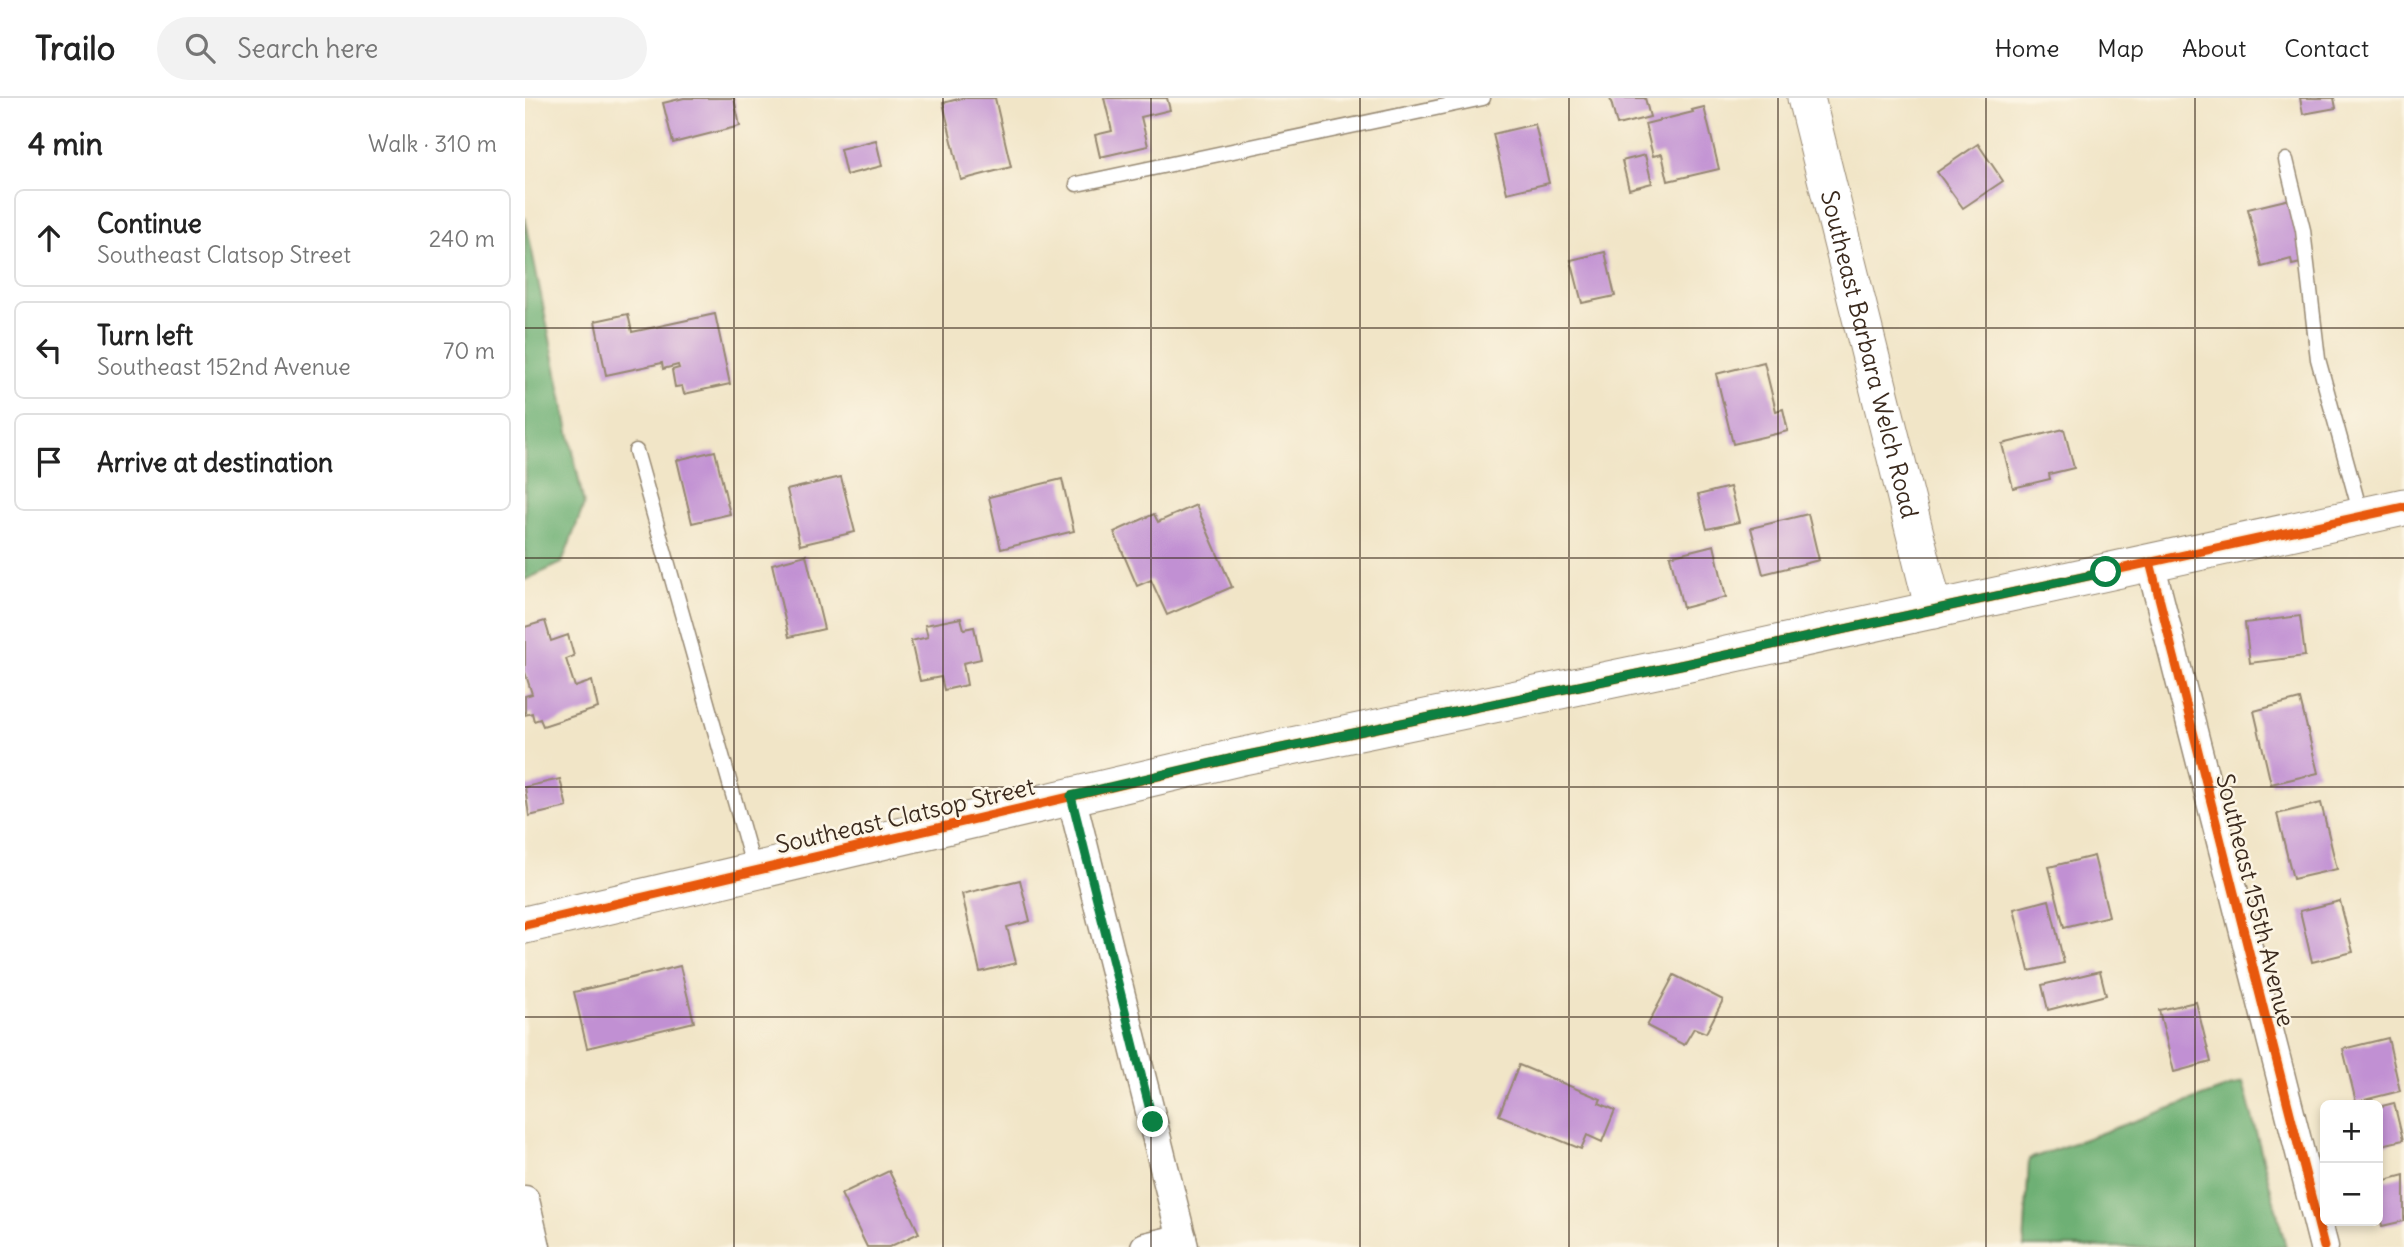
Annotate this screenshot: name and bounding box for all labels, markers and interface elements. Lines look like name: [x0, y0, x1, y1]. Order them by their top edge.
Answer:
search box: [157, 17, 647, 80]
text: Trailo: [35, 27, 115, 69]
icon: search: [181, 29, 219, 67]
text: Search here: [237, 32, 378, 65]
text: Home: [1995, 33, 2059, 63]
text: Map: [2097, 33, 2144, 63]
text: About: [2182, 33, 2246, 63]
text: Contact: [2284, 33, 2369, 63]
text: 4 min: [28, 125, 103, 163]
text: Walk · 310 m: [368, 129, 497, 158]
street label: Southeast Barbara Welch Road: [1815, 187, 1925, 521]
text: Continue: [97, 207, 202, 240]
icon: ahead: [30, 219, 68, 257]
text: 240 m: [429, 224, 495, 253]
text: Southeast Clatsop Street: [97, 240, 351, 269]
text: Turn left: [97, 319, 193, 352]
icon: left: [30, 331, 68, 369]
text: 70 m: [443, 336, 495, 365]
text: Southeast 152nd Avenue: [97, 352, 351, 381]
icon: arrive: [30, 443, 68, 481]
text: Arrive at destination: [97, 446, 333, 479]
route start: [2090, 556, 2121, 587]
street label: Southeast Clatsop Street: [773, 771, 1037, 859]
street label: Southeast 155th Avenue: [2210, 771, 2302, 1029]
map controls: [2320, 1100, 2383, 1226]
button: +: [2320, 1100, 2383, 1163]
route end: [1137, 1106, 1168, 1137]
button: −: [2320, 1163, 2383, 1226]

